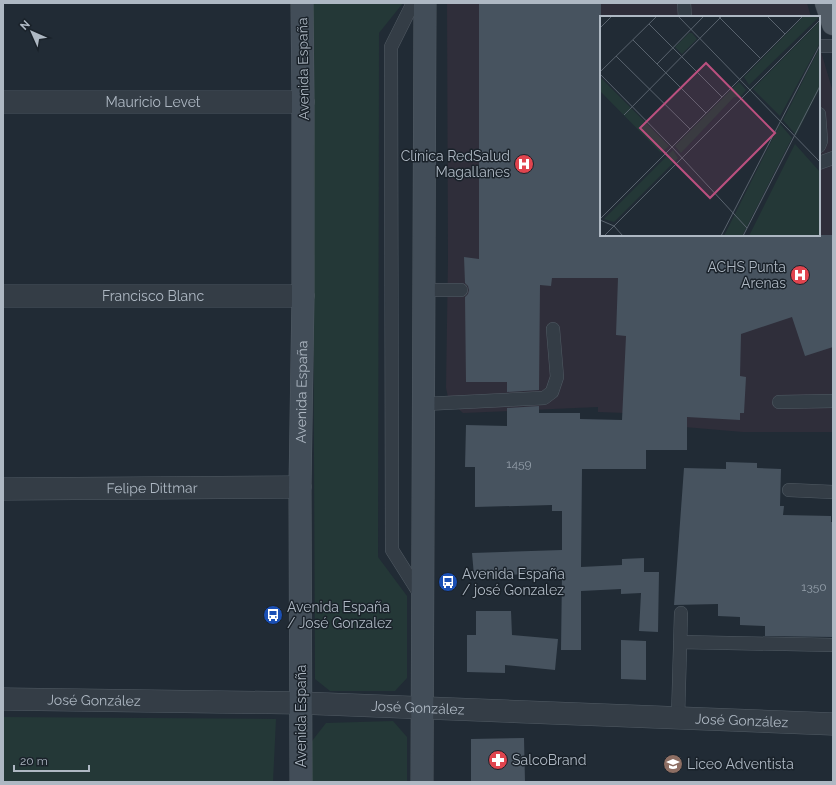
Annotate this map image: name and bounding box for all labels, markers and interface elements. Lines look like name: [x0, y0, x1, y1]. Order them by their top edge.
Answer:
north arrow: [12, 12, 52, 52]
inset map: [600, 16, 820, 236]
street label: Avenida España: [294, 17, 312, 121]
text: N: [18, 18, 33, 33]
street label: Mauricio Levet: [106, 94, 201, 110]
place label: Clínica RedSalud Magallanes: [401, 148, 510, 180]
hospital icon: Clínica RedSalud Magallanes: [513, 153, 535, 175]
place label: ACHS Punta Arenas: [707, 259, 786, 291]
hospital icon: ACHS Punta Arenas: [789, 264, 811, 286]
street label: Francisco Blanc: [102, 288, 204, 304]
street label: Avenida España: [293, 340, 310, 444]
house number: 1459: [506, 457, 532, 471]
street label: Felipe Dittmar: [106, 480, 198, 496]
place label: Avenida España / josé Gonzalez: [462, 566, 565, 598]
bus stop icon: Avenida España / josé Gonzalez: [437, 571, 459, 593]
house number: 1350: [801, 580, 827, 594]
place label: Avenida España / José Gonzalez: [287, 599, 392, 631]
bus stop icon: Avenida España / José Gonzalez: [262, 604, 284, 626]
street label: Avenida España: [293, 665, 309, 767]
street label: José González: [47, 692, 141, 709]
street label: José González: [371, 698, 465, 717]
street label: José González: [695, 711, 789, 730]
scale bar: [14, 747, 89, 773]
pharmacy icon: SalcoBrand: [487, 749, 509, 771]
place label: SalcoBrand: [512, 752, 586, 768]
school or university icon: Liceo Adventista: [662, 753, 684, 775]
text: 20 m: [20, 754, 48, 768]
place label: Liceo Adventista: [687, 756, 794, 772]

